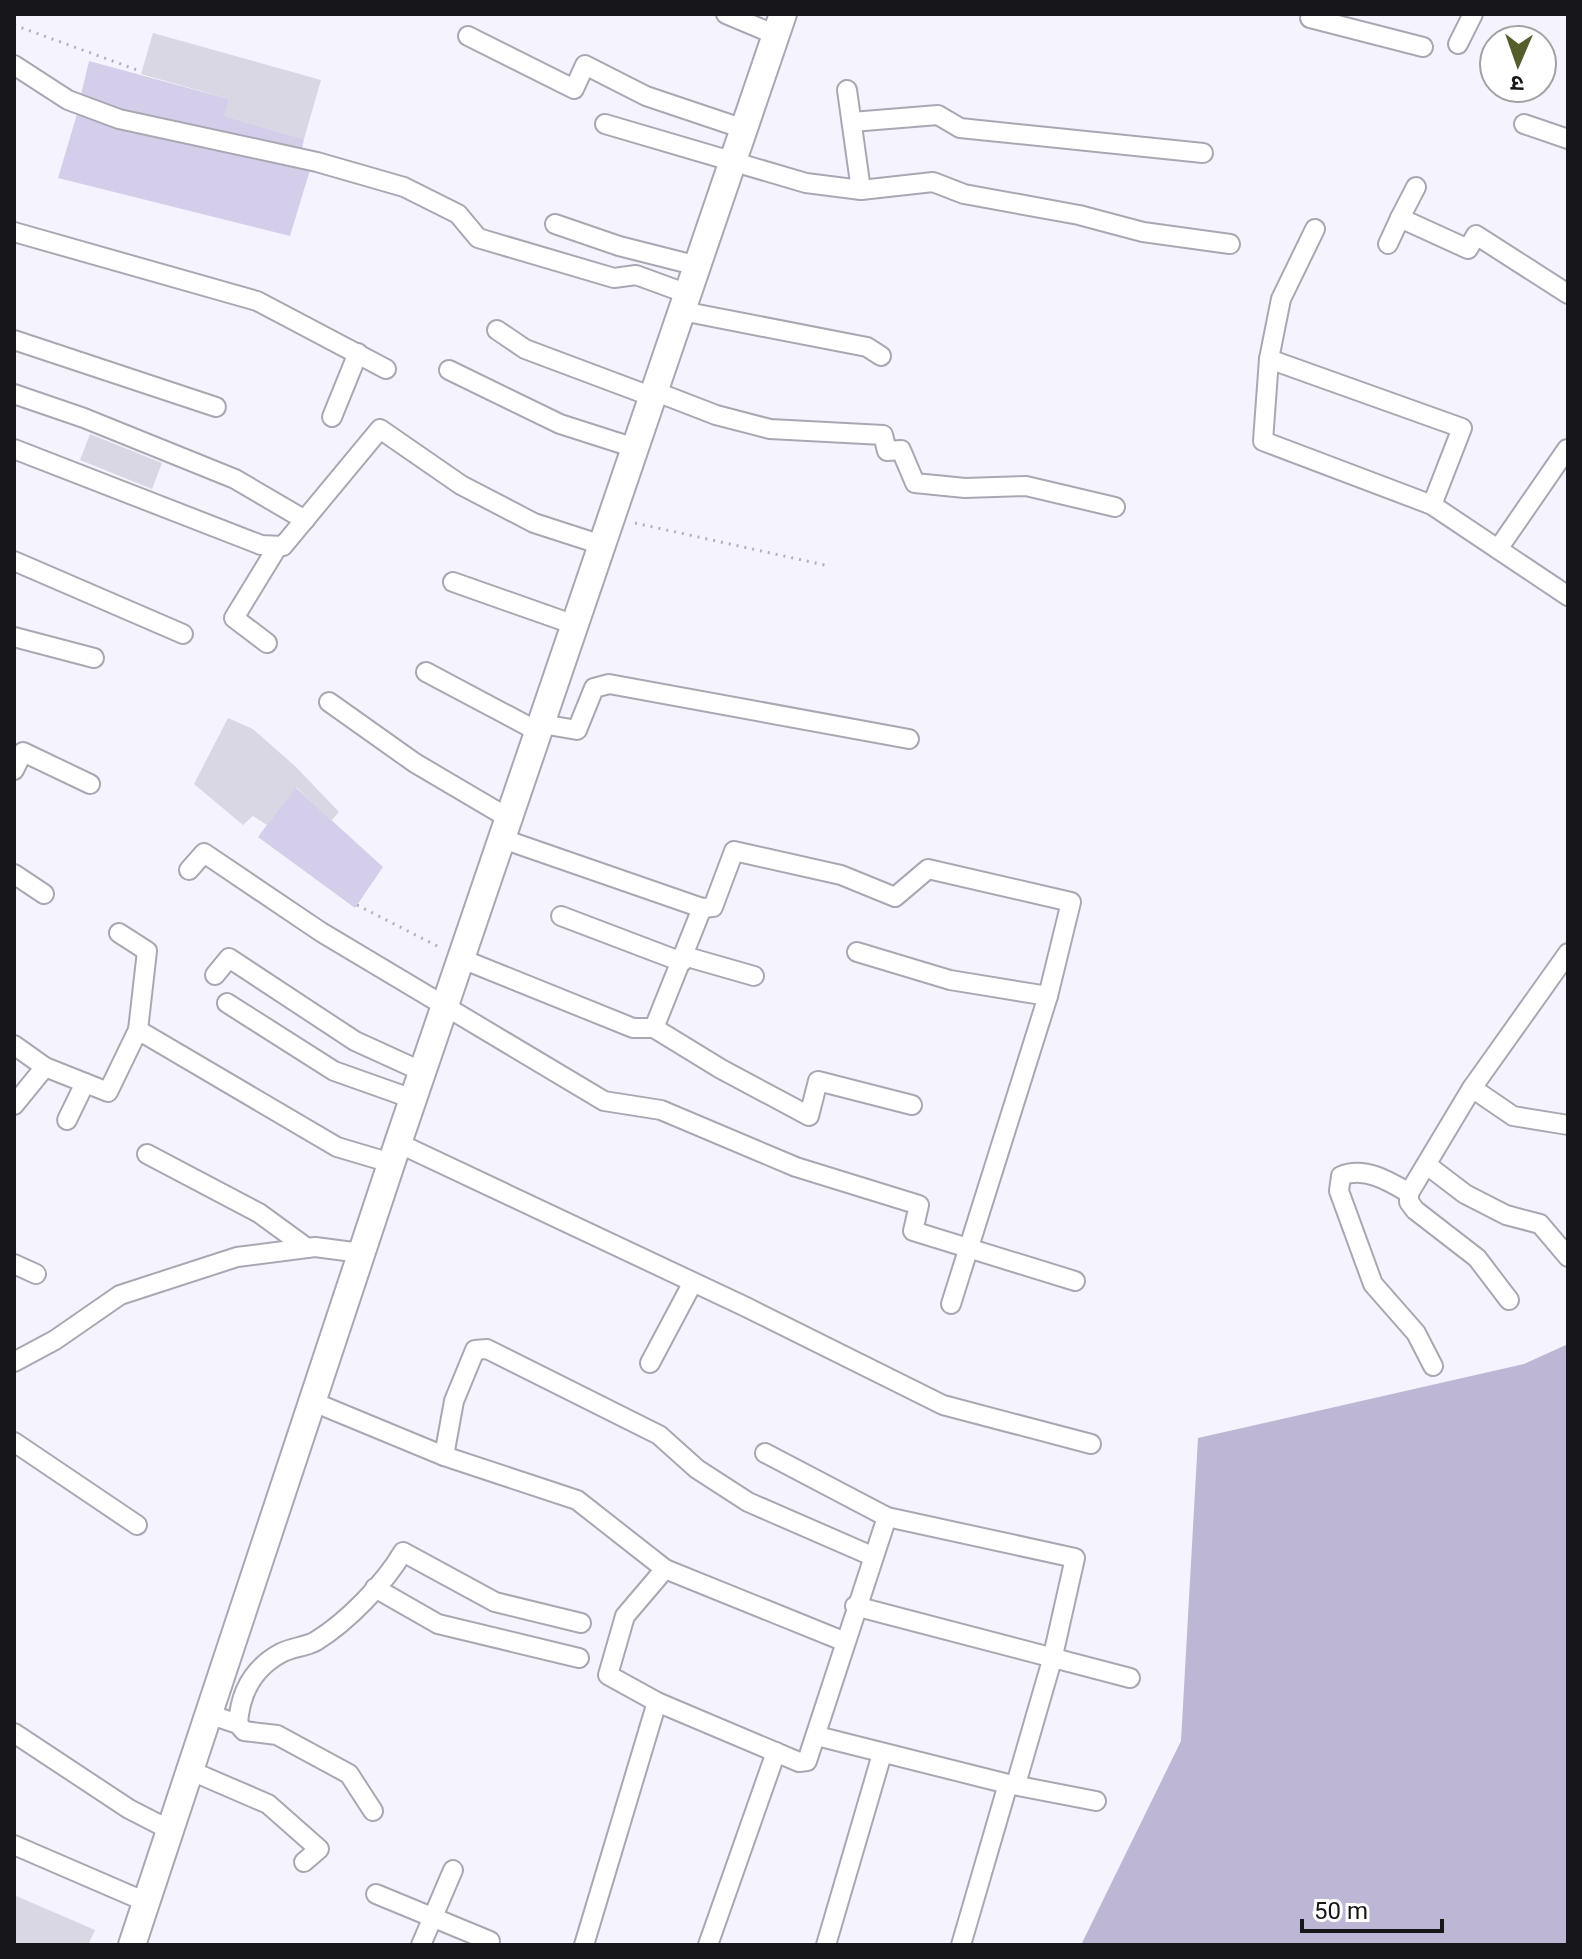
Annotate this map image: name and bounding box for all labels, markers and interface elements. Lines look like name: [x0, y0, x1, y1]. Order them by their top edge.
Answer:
north arrow: [1478, 24, 1558, 104]
text: उ: [1509, 71, 1524, 96]
scale bar: [1302, 1883, 1442, 1933]
text: 50 m: [1314, 1897, 1368, 1925]

